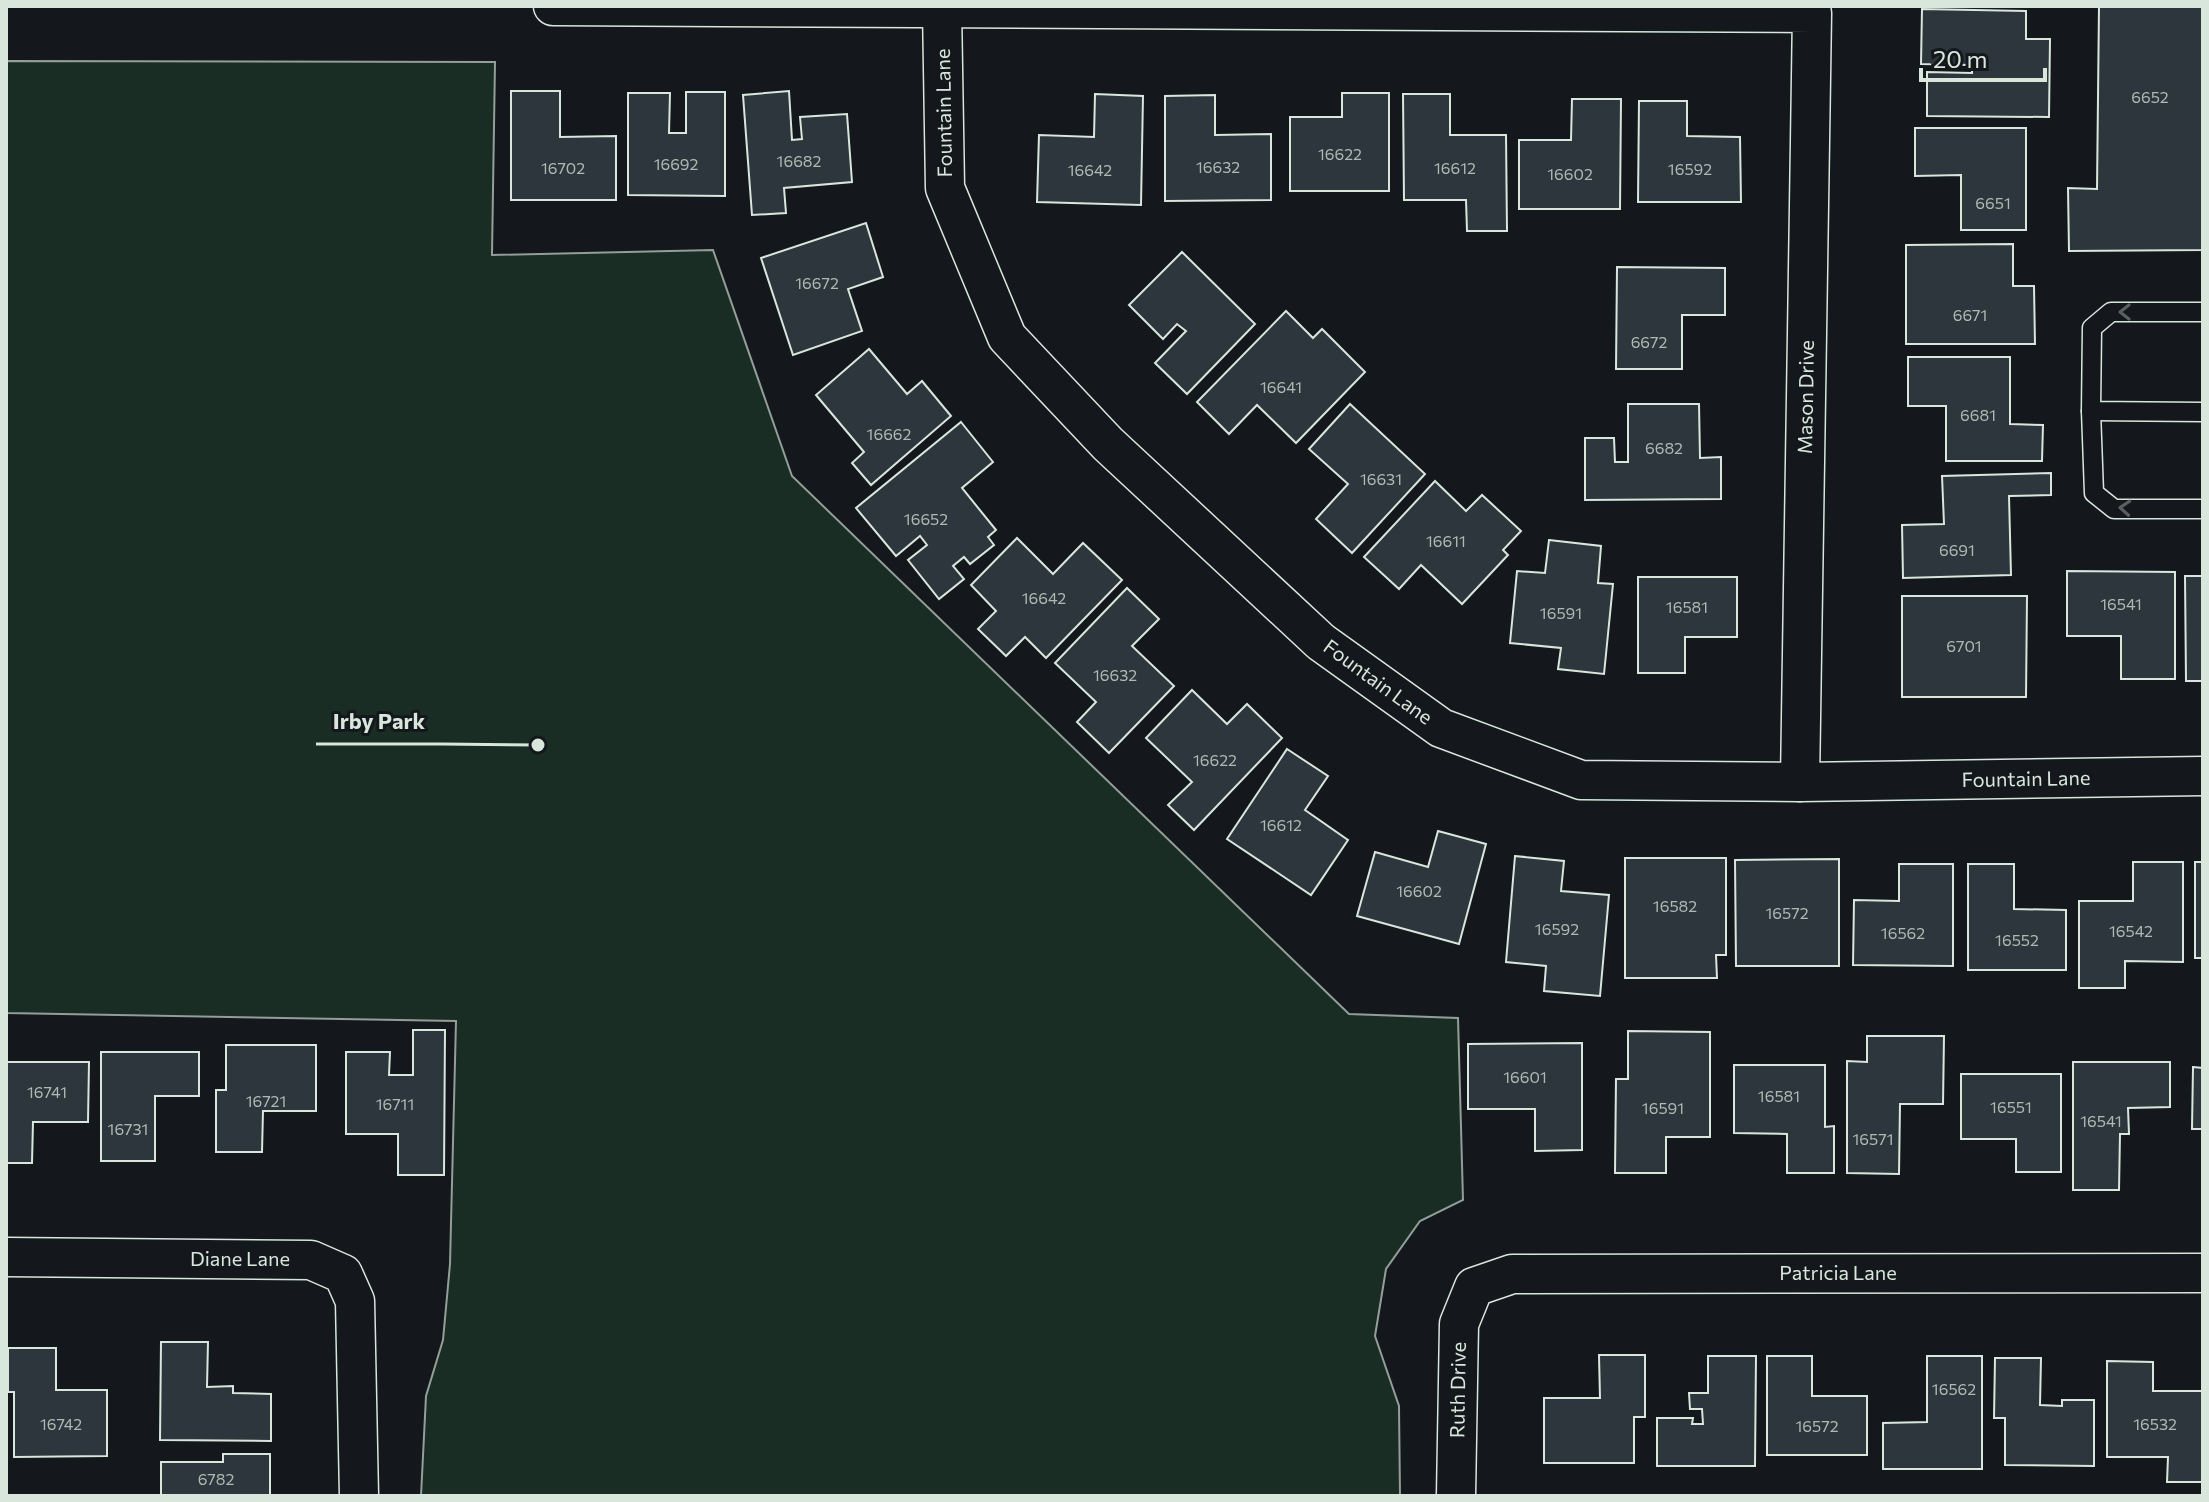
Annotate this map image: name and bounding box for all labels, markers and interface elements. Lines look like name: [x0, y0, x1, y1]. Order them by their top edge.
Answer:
scale bar: [1921, 32, 2045, 82]
text: 20 m: [1933, 44, 1987, 73]
street label: Fountain Lane: [930, 49, 956, 178]
house number: 6652: [2131, 87, 2169, 106]
house number: 16622: [1318, 144, 1362, 163]
house number: 16682: [777, 151, 822, 170]
house number: 16692: [654, 154, 698, 173]
house number: 16632: [1196, 157, 1240, 176]
house number: 16702: [541, 158, 585, 177]
house number: 16612: [1434, 158, 1476, 177]
house number: 16592: [1668, 159, 1712, 178]
house number: 16642: [1068, 160, 1112, 179]
house number: 16602: [1547, 164, 1593, 183]
house number: 6651: [1975, 193, 2011, 212]
house number: 16672: [795, 273, 839, 292]
one-way arrow: [2118, 303, 2131, 321]
house number: 6671: [1953, 305, 1987, 324]
house number: 6672: [1631, 332, 1667, 351]
street label: Mason Drive: [1792, 340, 1818, 454]
house number: 16641: [1260, 377, 1302, 396]
house number: 6681: [1960, 405, 1996, 424]
house number: 16662: [867, 424, 912, 443]
house number: 6682: [1645, 438, 1683, 457]
house number: 16631: [1360, 469, 1402, 488]
one-way arrow: [2119, 500, 2131, 517]
house number: 16652: [904, 509, 948, 528]
house number: 16611: [1426, 531, 1466, 550]
house number: 6691: [1939, 540, 1975, 559]
house number: 16642: [1022, 588, 1066, 607]
house number: 16541: [2100, 594, 2142, 613]
house number: 16581: [1666, 597, 1708, 616]
house number: 16591: [1540, 603, 1582, 622]
street label: Fountain Lane: [1320, 634, 1438, 729]
house number: 6701: [1946, 636, 1982, 655]
house number: 16632: [1093, 665, 1137, 684]
callout: Irby Park: [316, 698, 441, 744]
text: Irby Park: [333, 707, 426, 734]
house number: 16622: [1193, 750, 1237, 769]
street label: Fountain Lane: [1961, 765, 2090, 791]
house number: 16612: [1260, 815, 1302, 834]
house number: 16602: [1396, 881, 1442, 900]
house number: 16582: [1653, 896, 1697, 915]
house number: 16572: [1765, 903, 1809, 922]
house number: 16592: [1535, 919, 1579, 938]
house number: 16542: [2109, 921, 2153, 940]
house number: 16562: [1881, 923, 1925, 942]
house number: 16552: [1995, 930, 2039, 949]
house number: 16601: [1503, 1067, 1547, 1086]
house number: 16741: [27, 1082, 67, 1101]
house number: 16581: [1758, 1086, 1800, 1105]
house number: 16721: [246, 1091, 286, 1110]
house number: 16711: [376, 1094, 414, 1113]
house number: 16551: [1990, 1097, 2032, 1116]
house number: 16591: [1642, 1098, 1684, 1117]
house number: 16541: [2080, 1111, 2122, 1130]
house number: 16731: [108, 1119, 148, 1138]
house number: 16571: [1852, 1129, 1894, 1148]
street label: Diane Lane: [190, 1246, 290, 1270]
street label: Patricia Lane: [1779, 1260, 1897, 1284]
street label: Ruth Drive: [1444, 1342, 1470, 1438]
house number: 16562: [1932, 1379, 1976, 1398]
house number: 16742: [40, 1414, 82, 1433]
house number: 16532: [2133, 1414, 2177, 1433]
house number: 16572: [1795, 1416, 1839, 1435]
house number: 6782: [198, 1469, 234, 1488]

